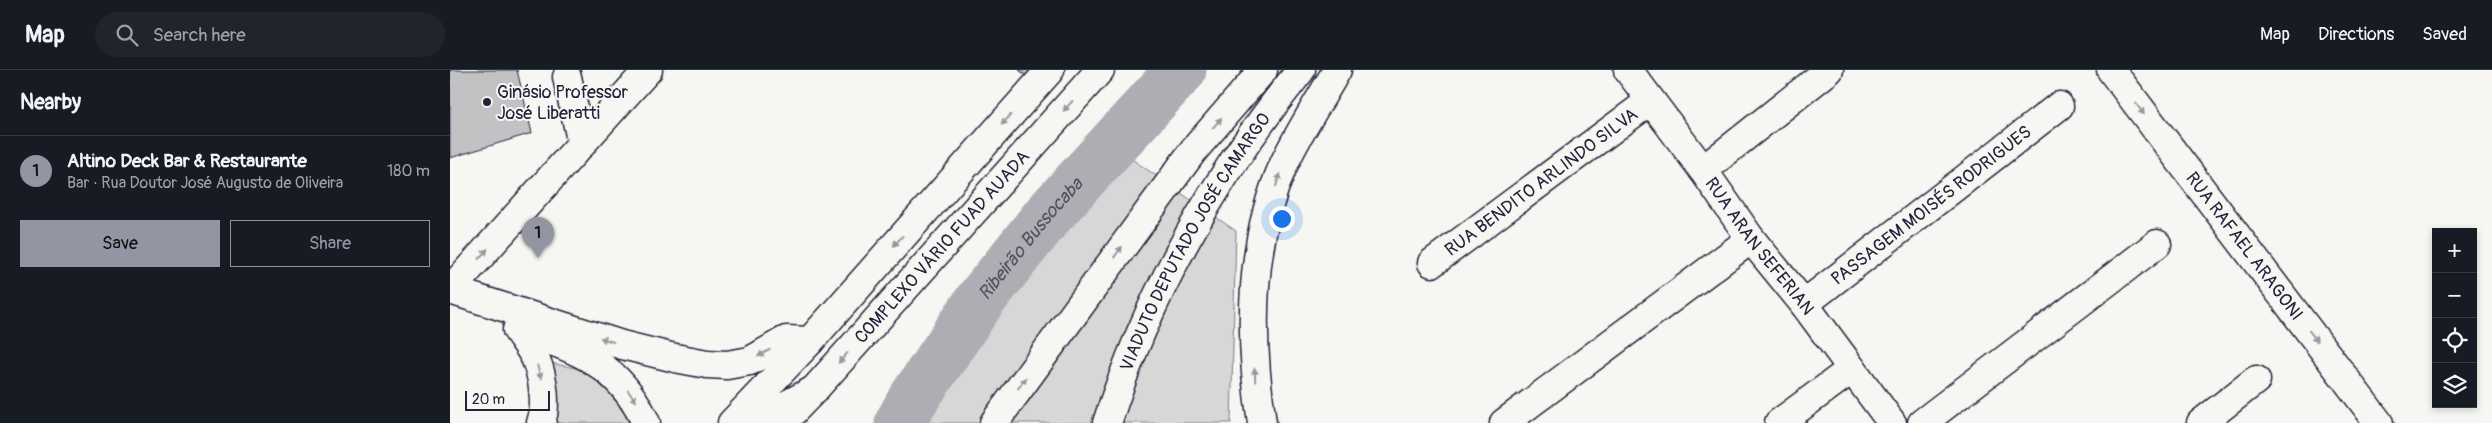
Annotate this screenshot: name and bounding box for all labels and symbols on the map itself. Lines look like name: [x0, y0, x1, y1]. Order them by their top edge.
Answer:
place label: Ginásio Professor José Liberatti: [497, 81, 629, 125]
marker: Ginásio Professor José Liberatti: [481, 96, 493, 108]
one-way arrow: [1062, 100, 1074, 112]
street label: RUA BENDITO ARLINDO SILVA: [1440, 102, 1642, 261]
one-way arrow: [2135, 102, 2146, 115]
street label: VIADUTO DEPUTADO JOSÉ CAMARGO: [1115, 108, 1275, 374]
one-way arrow: [1000, 113, 1012, 125]
one-way arrow: [1211, 118, 1223, 130]
street label: PASSAGEM MOISÉS RODRIGUES: [1826, 120, 2036, 290]
street label: COMPLEXO VÁRIO FUAD AUADA: [850, 145, 1035, 348]
street label: RUA RAFAEL ARAGONI: [2181, 167, 2308, 325]
water label: Ribeirão Bussocaba: [973, 172, 1089, 305]
one-way arrow: [1275, 173, 1283, 188]
street label: RUA ARAN SEFERIAN: [1700, 173, 1820, 319]
your location: [1269, 206, 1295, 232]
pin: 1: [522, 217, 554, 258]
one-way arrow: [893, 235, 904, 247]
one-way arrow: [1112, 246, 1123, 259]
one-way arrow: [477, 248, 489, 260]
one-way arrow: [2307, 329, 2318, 342]
one-way arrow: [600, 336, 615, 344]
one-way arrow: [758, 348, 771, 357]
one-way arrow: [837, 352, 849, 364]
one-way arrow: [536, 365, 544, 380]
one-way arrow: [1251, 366, 1259, 382]
one-way arrow: [1017, 376, 1027, 390]
scale bar: [465, 388, 550, 411]
one-way arrow: [627, 390, 637, 403]

